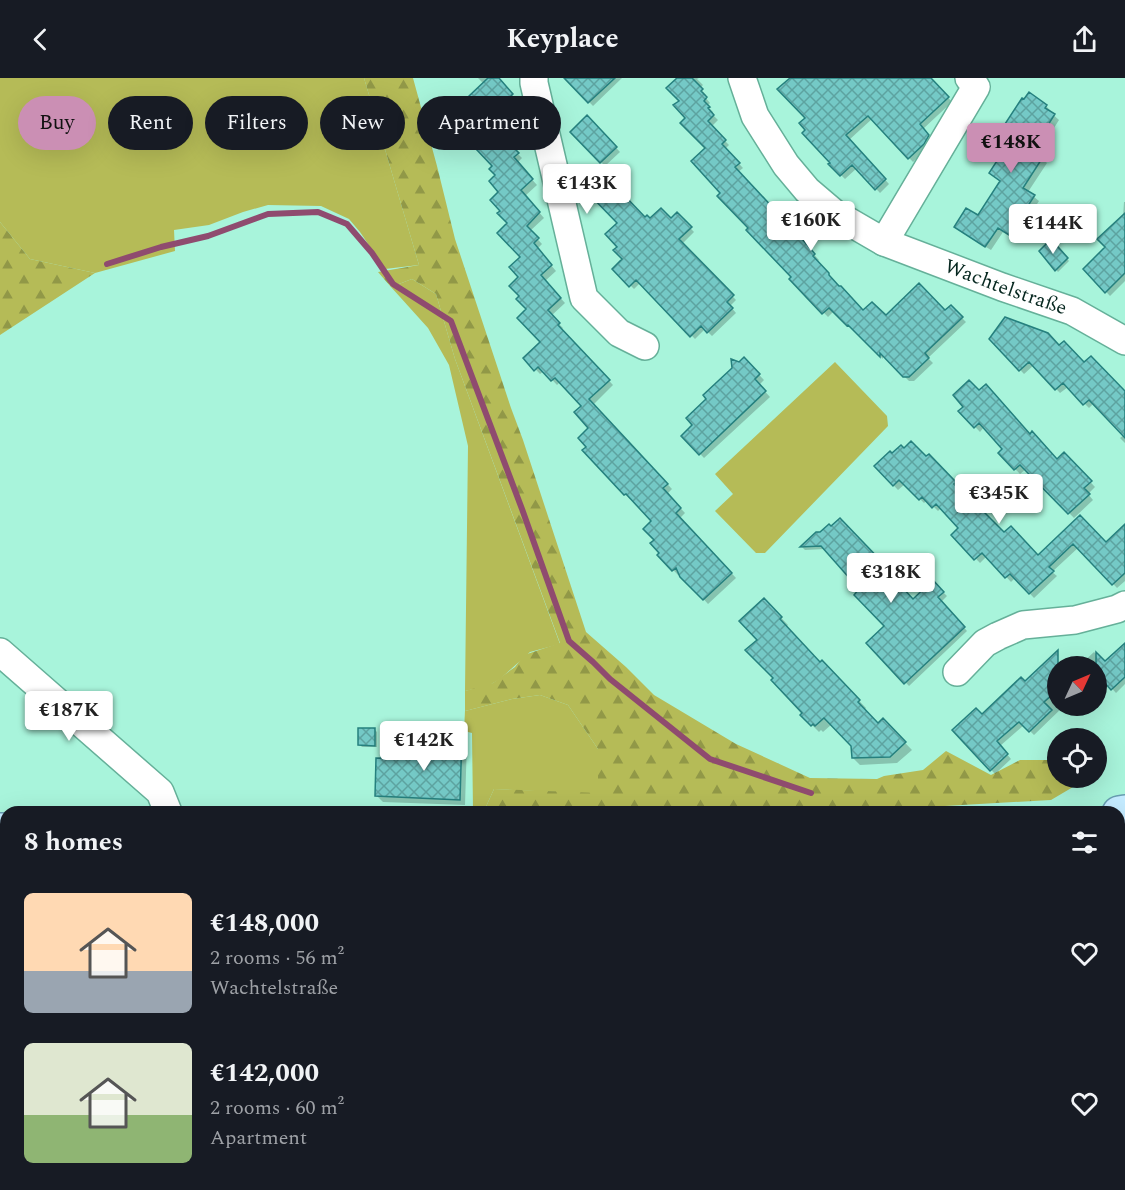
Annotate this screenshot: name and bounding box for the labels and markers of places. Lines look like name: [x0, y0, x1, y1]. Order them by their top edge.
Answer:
pin: €148K: [969, 123, 1053, 174]
pin: €143K: [545, 164, 629, 215]
pin: €160K: [769, 201, 853, 252]
pin: €144K: [1011, 204, 1095, 255]
pin: €345K: [957, 474, 1041, 525]
pin: €318K: [849, 553, 933, 604]
pin: €187K: [27, 691, 111, 742]
pin: €142K: [382, 721, 466, 772]

